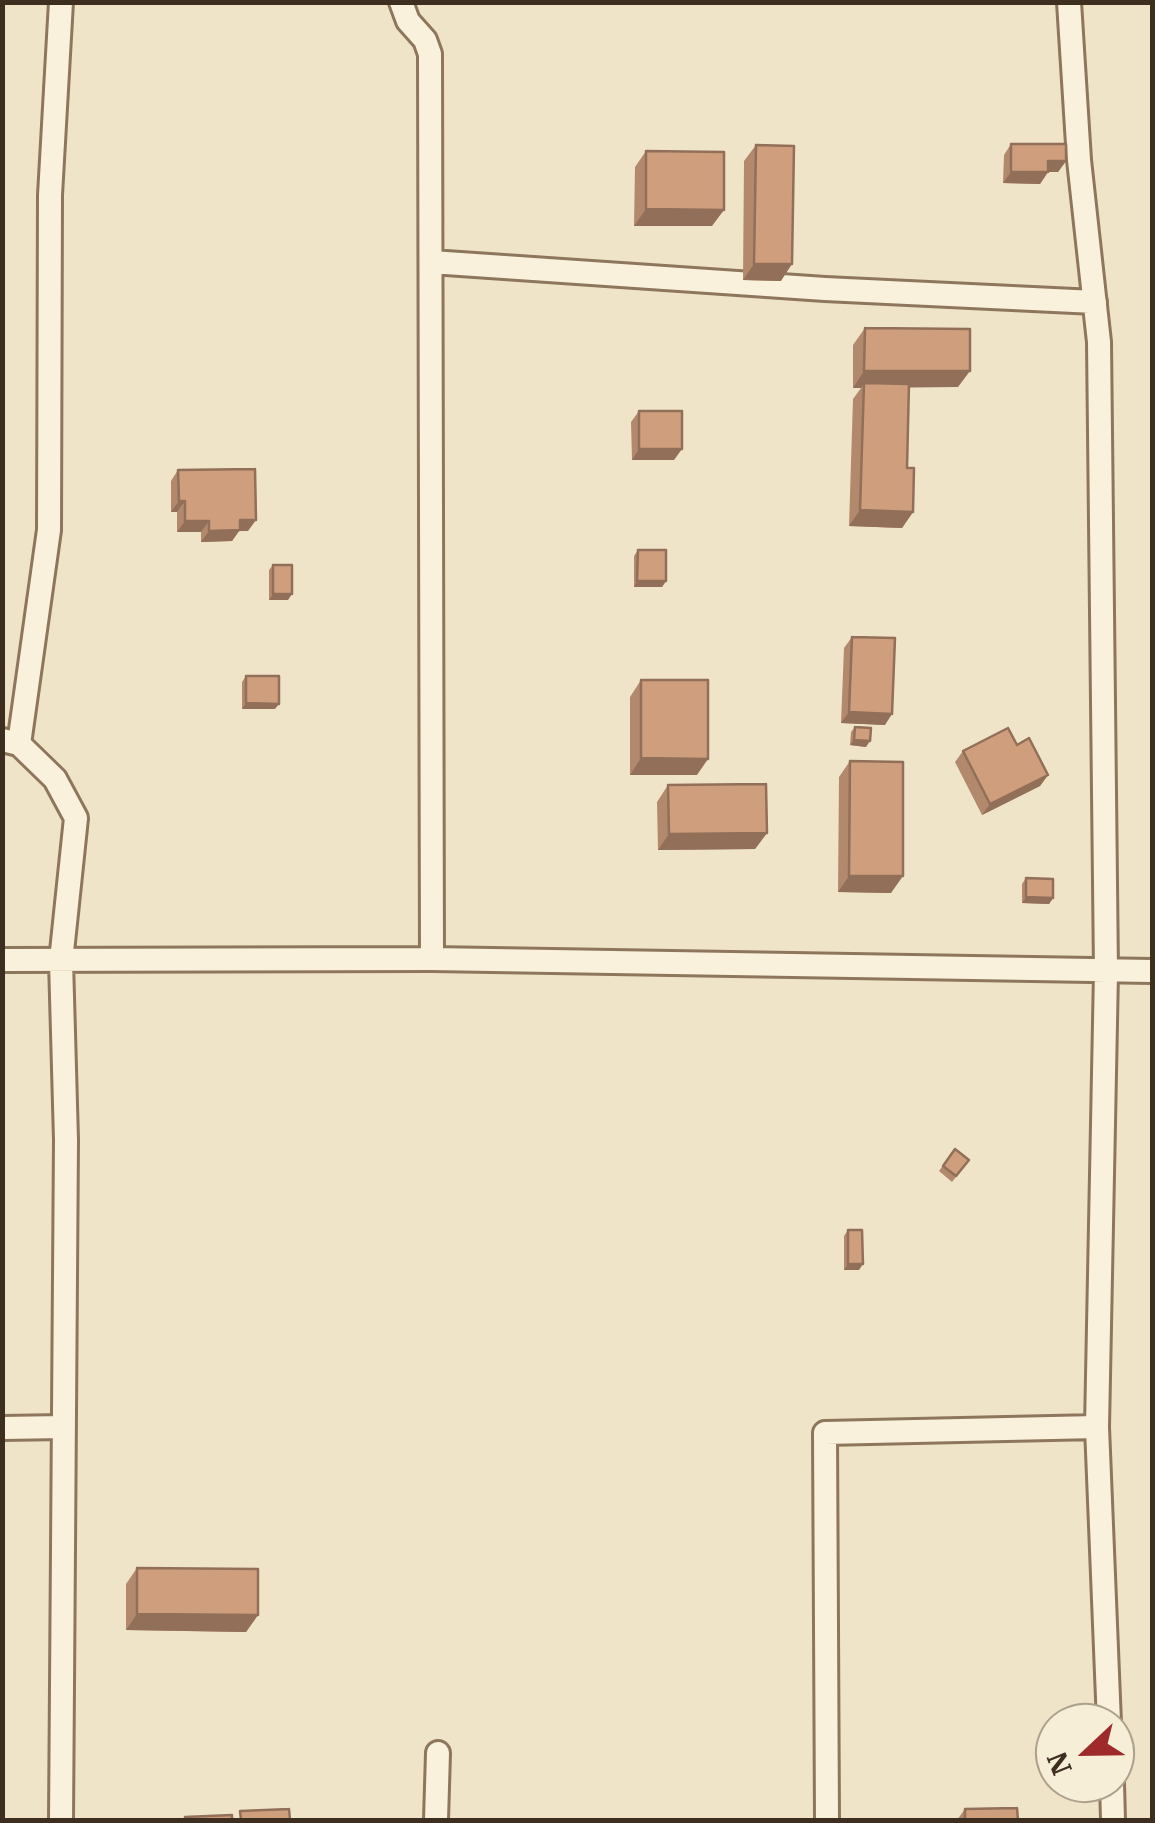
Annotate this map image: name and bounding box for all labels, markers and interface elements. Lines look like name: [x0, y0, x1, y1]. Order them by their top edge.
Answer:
north arrow: [1035, 1703, 1135, 1803]
text: N: [1037, 1746, 1080, 1781]

